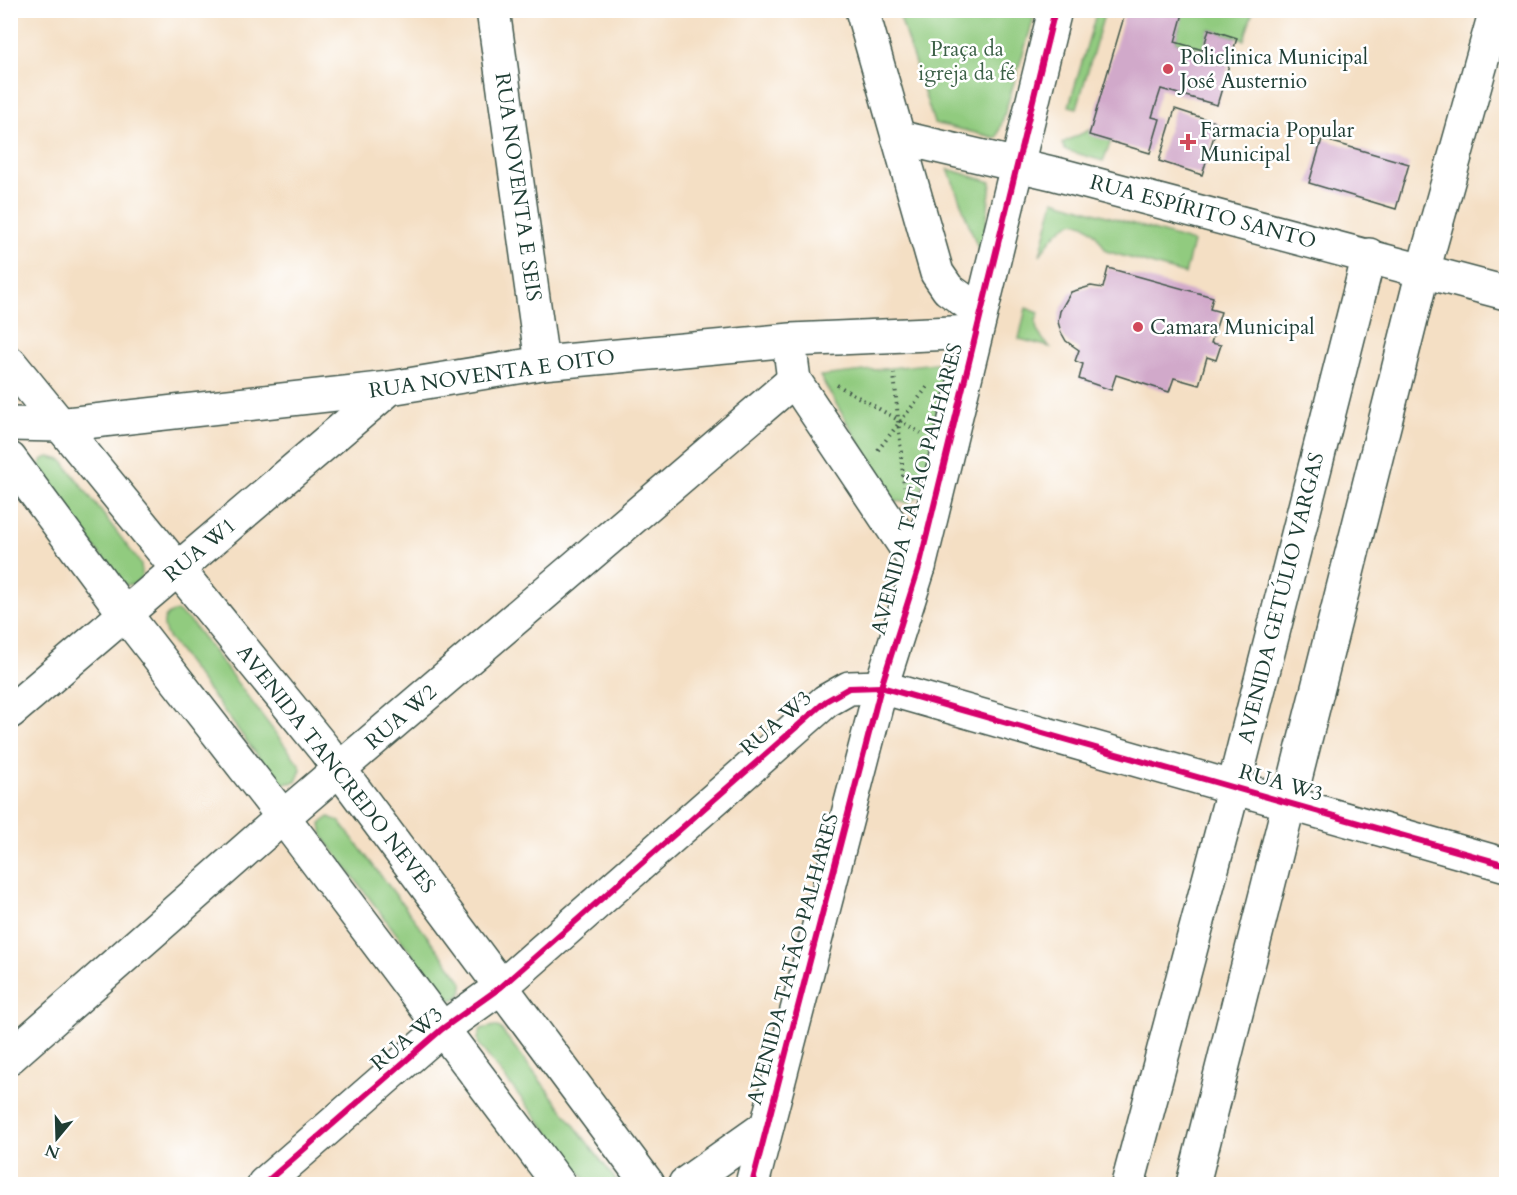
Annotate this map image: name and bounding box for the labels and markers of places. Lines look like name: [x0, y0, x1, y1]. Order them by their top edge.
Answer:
place label: Policlinica Municipal José Austernio: [1177, 43, 1368, 96]
marker: Policlinica Municipal José Austernio: [1161, 62, 1175, 76]
place label: Farmacia Popular Municipal: [1200, 116, 1355, 169]
marker: Farmacia Popular Municipal: [1181, 135, 1195, 149]
place label: Camara Municipal: [1150, 313, 1315, 342]
marker: Camara Municipal: [1131, 320, 1145, 334]

